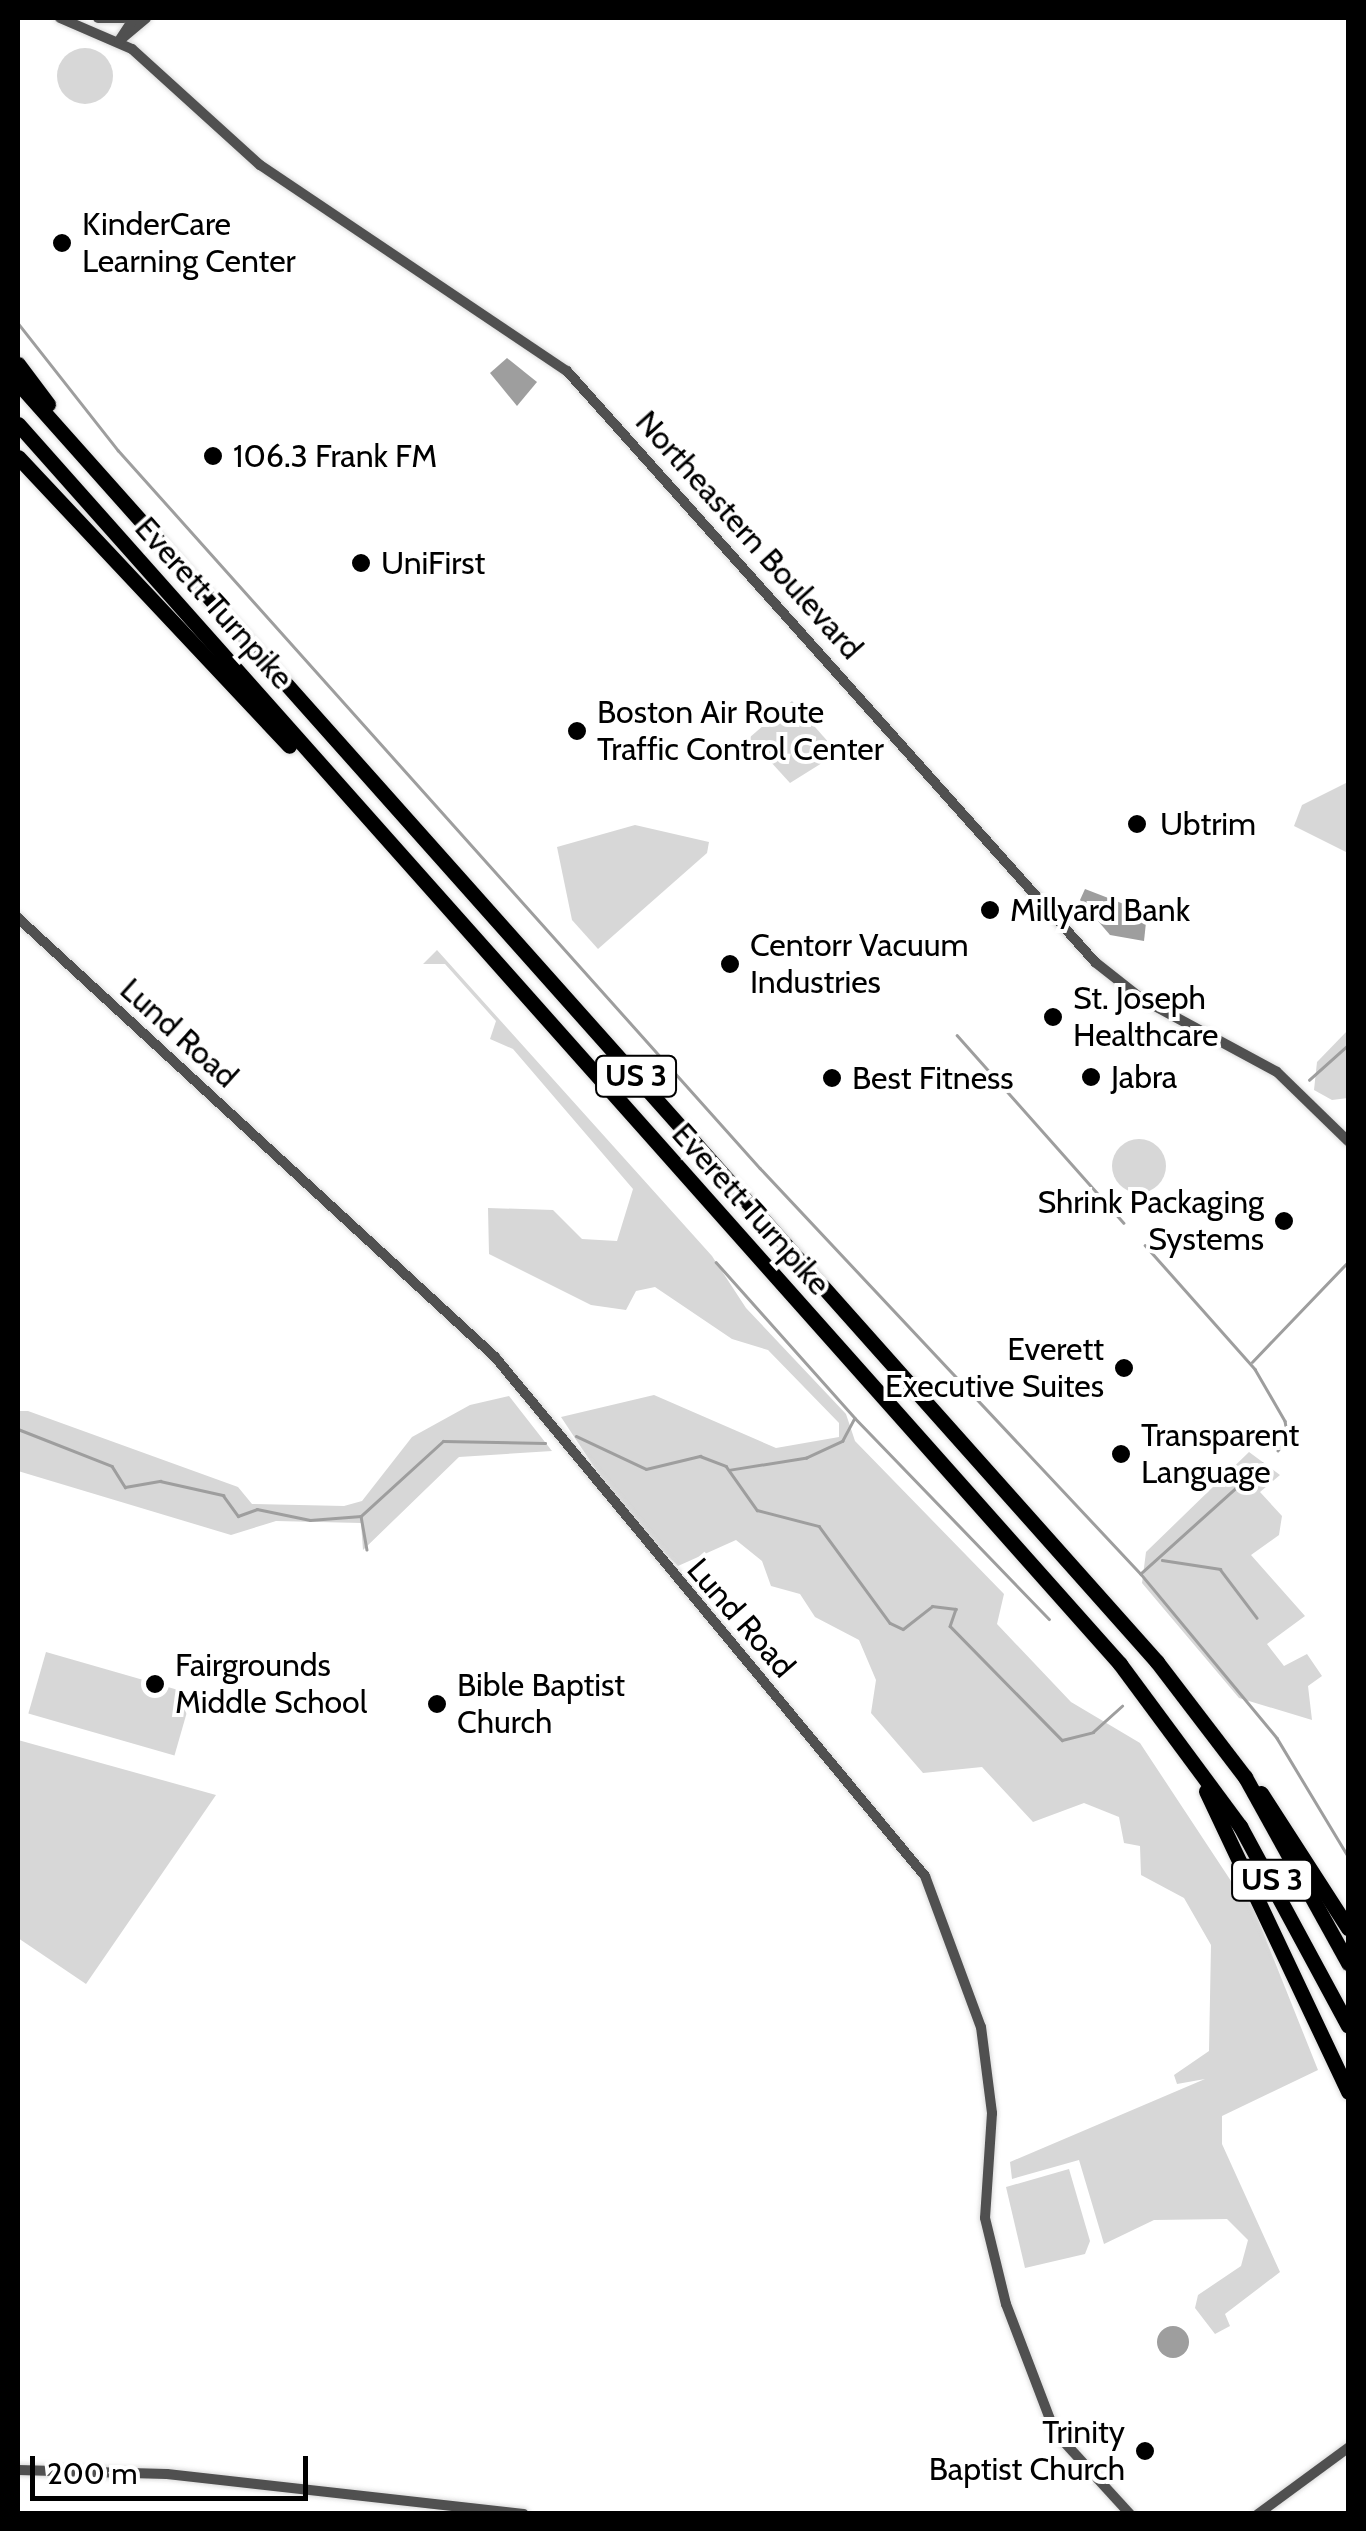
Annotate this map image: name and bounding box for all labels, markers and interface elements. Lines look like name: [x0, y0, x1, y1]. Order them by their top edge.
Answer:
place label: KinderCare Learning Center: [82, 206, 296, 281]
marker: KinderCare Learning Center: [51, 232, 73, 254]
street label: Northeastern Boulevard: [627, 403, 871, 667]
place label: 106.3 Frank FM: [233, 437, 437, 475]
marker: 106.3 Frank FM: [202, 445, 224, 467]
street label: Everett Turnpike: [127, 509, 301, 697]
place label: UniFirst: [381, 544, 485, 582]
marker: UniFirst: [350, 552, 372, 574]
place label: Boston Air Route Traffic Control Center: [597, 694, 884, 769]
marker: Boston Air Route Traffic Control Center: [566, 720, 588, 742]
place label: Ubtrim: [1160, 805, 1256, 843]
marker: Ubtrim: [1124, 811, 1150, 837]
place label: Millyard Bank: [1010, 891, 1190, 929]
marker: Millyard Bank: [979, 899, 1001, 921]
place label: Centorr Vacuum Industries: [750, 927, 969, 1002]
marker: Centorr Vacuum Industries: [719, 953, 741, 975]
street label: Lund Road: [112, 970, 246, 1096]
place label: St. Joseph Healthcare: [1073, 980, 1218, 1055]
marker: St. Joseph Healthcare: [1042, 1006, 1064, 1028]
road number: US 3: [594, 1051, 678, 1101]
place label: Jabra: [1111, 1058, 1177, 1096]
place label: Best Fitness: [852, 1059, 1014, 1097]
marker: Jabra: [1080, 1066, 1102, 1088]
marker: Best Fitness: [821, 1067, 843, 1089]
street label: Everett Turnpike: [664, 1115, 838, 1303]
place label: Shrink Packaging Systems: [1037, 1184, 1264, 1259]
marker: Shrink Packaging Systems: [1273, 1210, 1295, 1232]
place label: Everett Executive Suites: [885, 1331, 1104, 1406]
marker: Everett Executive Suites: [1113, 1357, 1135, 1379]
place label: Transparent Language: [1141, 1417, 1299, 1492]
marker: Transparent Language: [1110, 1443, 1132, 1465]
street label: Lund Road: [679, 1551, 803, 1685]
place label: Fairgrounds Middle School: [175, 1647, 367, 1722]
place label: Bible Baptist Church: [457, 1667, 625, 1742]
marker: Fairgrounds Middle School: [144, 1673, 166, 1695]
marker: Bible Baptist Church: [426, 1693, 448, 1715]
road number: US 3: [1230, 1855, 1314, 1905]
place label: Trinity Baptist Church: [929, 2414, 1125, 2489]
scale bar: [35, 2436, 312, 2498]
marker: Trinity Baptist Church: [1134, 2440, 1156, 2462]
text: 200 m: [47, 2455, 138, 2492]

